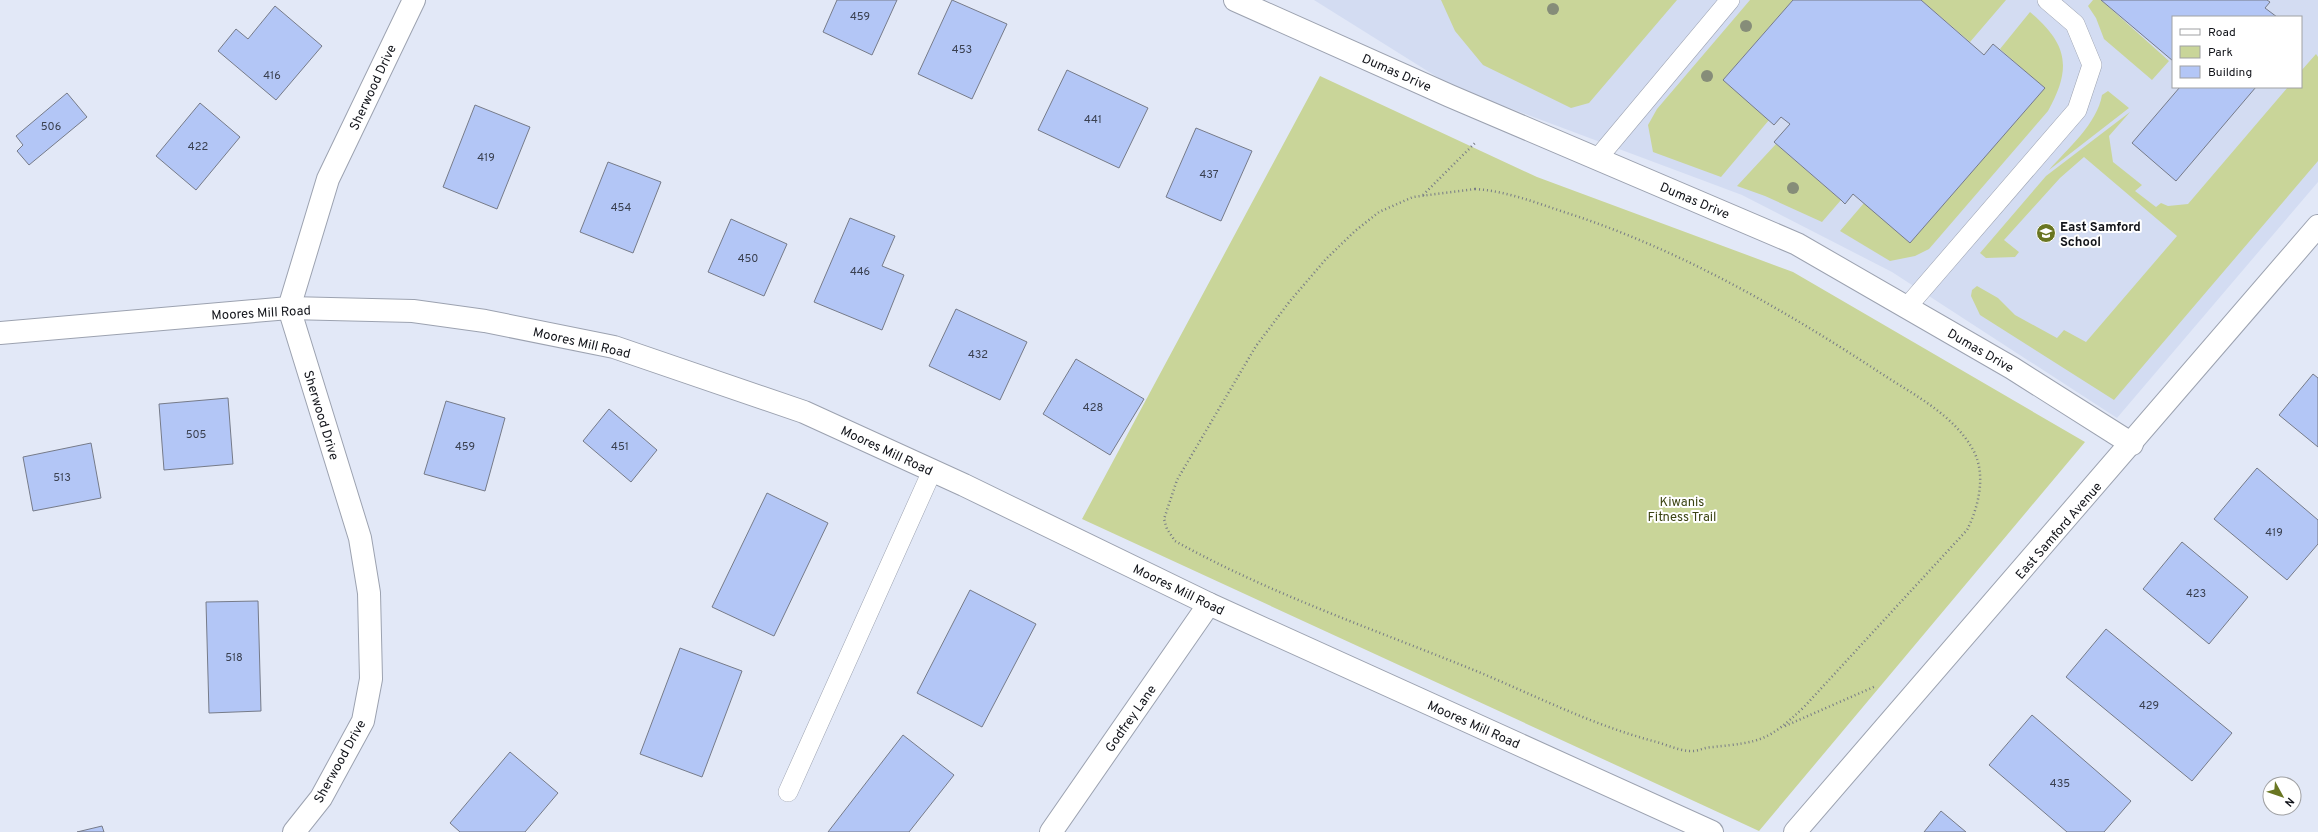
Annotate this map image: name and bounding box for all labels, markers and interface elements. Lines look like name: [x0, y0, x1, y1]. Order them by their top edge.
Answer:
house number: 459: [850, 10, 870, 24]
legend: [2172, 16, 2302, 88]
text: Road: [2208, 25, 2236, 41]
street label: Sherwood Drive: [347, 42, 401, 133]
house number: 453: [952, 43, 972, 57]
text: Park: [2208, 45, 2233, 61]
street label: Dumas Drive: [1359, 51, 1433, 96]
text: Building: [2208, 65, 2252, 81]
house number: 416: [263, 69, 281, 83]
house number: 441: [1084, 113, 1102, 127]
house number: 506: [41, 120, 61, 134]
house number: 422: [188, 140, 208, 154]
house number: 419: [477, 151, 495, 165]
house number: 437: [1199, 168, 1219, 182]
street label: Dumas Drive: [1657, 180, 1731, 224]
house number: 454: [611, 201, 632, 215]
place label: East Samford School: [2060, 220, 2141, 251]
school or university icon: East Samford School: [2035, 222, 2057, 244]
house number: 450: [738, 252, 758, 266]
house number: 446: [850, 265, 870, 279]
street label: Moores Mill Road: [211, 303, 311, 325]
street label: Moores Mill Road: [531, 325, 632, 363]
street label: Dumas Drive: [1944, 326, 2016, 377]
house number: 432: [968, 348, 988, 362]
street label: Sherwood Drive: [299, 369, 341, 462]
house number: 428: [1083, 401, 1103, 415]
street label: Moores Mill Road: [838, 424, 935, 480]
house number: 505: [186, 428, 207, 442]
house number: 459: [455, 440, 475, 454]
house number: 451: [611, 440, 629, 454]
house number: 513: [53, 471, 71, 485]
street label: East Samford Avenue: [2013, 479, 2106, 583]
park label: Kiwanis Fitness Trail: [1648, 495, 1716, 526]
house number: 419: [2265, 526, 2283, 540]
street label: Moores Mill Road: [1130, 562, 1226, 620]
house number: 423: [2186, 587, 2206, 601]
house number: 518: [225, 651, 243, 665]
street label: Godfrey Lane: [1103, 683, 1161, 756]
street label: Moores Mill Road: [1424, 698, 1522, 753]
house number: 429: [2139, 699, 2159, 713]
street label: Sherwood Drive: [311, 718, 370, 806]
north arrow: [2262, 776, 2302, 816]
house number: 435: [2050, 777, 2070, 791]
text: N: [2281, 794, 2297, 809]

